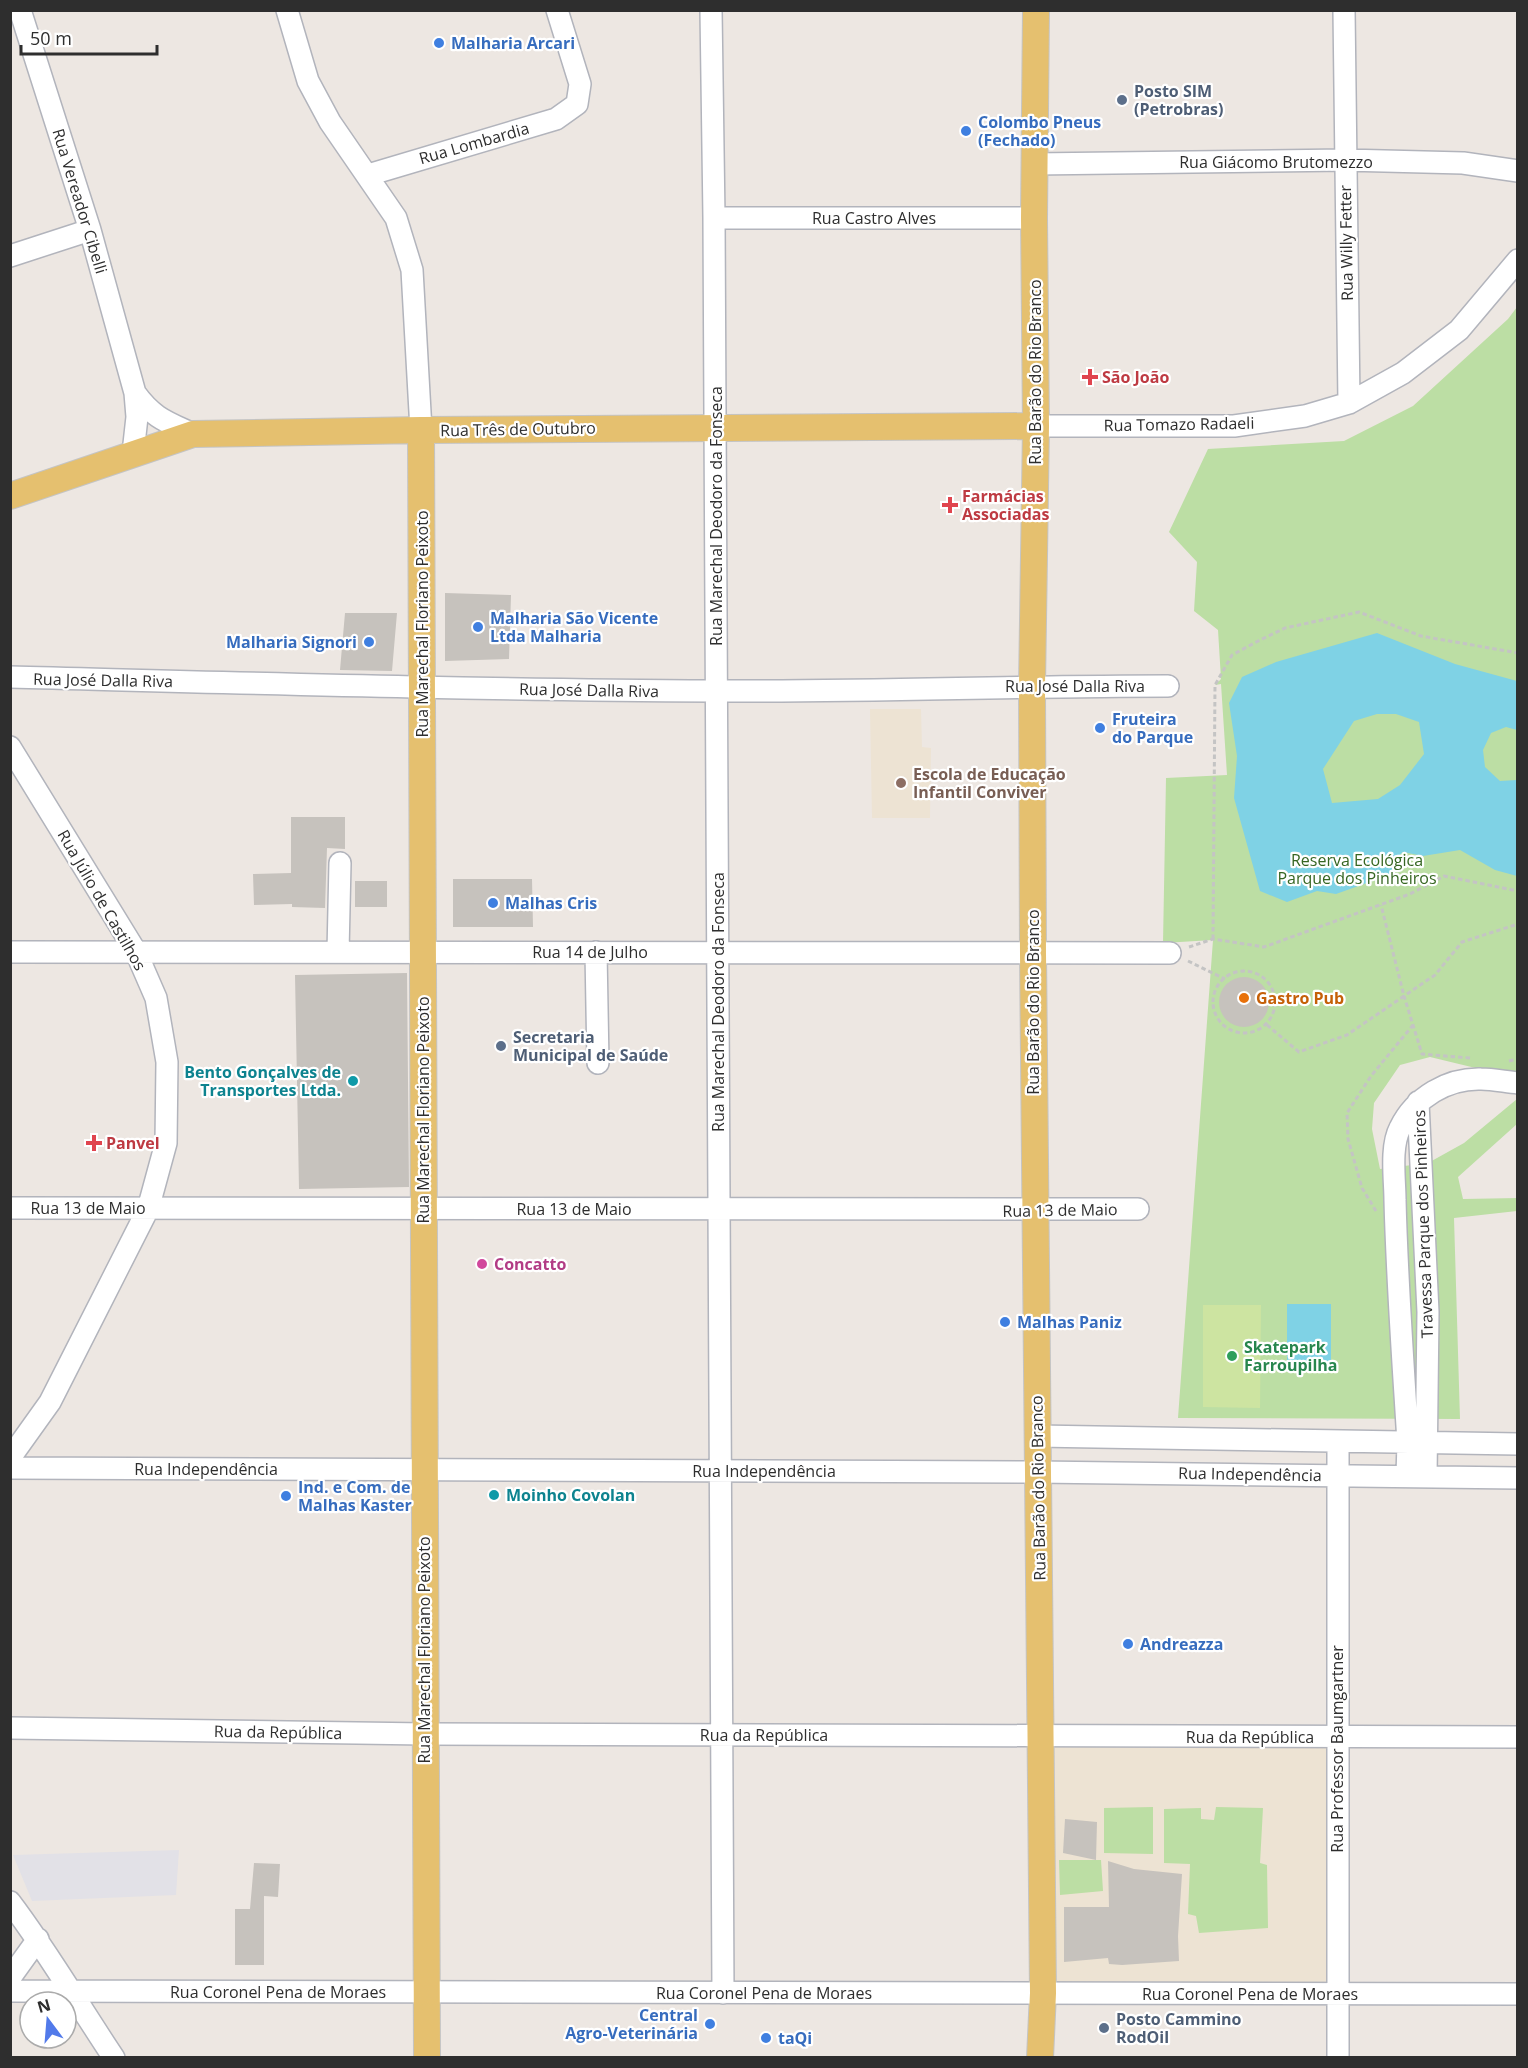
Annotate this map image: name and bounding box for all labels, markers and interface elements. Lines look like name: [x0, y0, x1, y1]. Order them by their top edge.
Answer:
scale bar: [21, 18, 158, 56]
text: 50 m: [30, 26, 72, 50]
place label: Malharia Arcari: [451, 32, 575, 54]
marker: Malharia Arcari: [432, 36, 446, 50]
place label: Posto SIM (Petrobras): [1134, 80, 1223, 120]
marker: Posto SIM (Petrobras): [1115, 93, 1129, 107]
place label: Colombo Pneus (Fechado): [978, 111, 1101, 151]
street label: Rua Lombardia: [416, 117, 532, 169]
marker: Colombo Pneus (Fechado): [959, 124, 973, 138]
street label: Rua Vereador Cibelli: [47, 126, 113, 276]
street label: Rua Giácomo Brutomezzo: [1179, 151, 1373, 173]
street label: Rua Willy Fetter: [1334, 184, 1358, 301]
street label: Rua Castro Alves: [812, 207, 936, 229]
street label: Rua Barão do Rio Branco: [1024, 279, 1046, 465]
place label: São João: [1102, 366, 1169, 388]
marker: São João: [1083, 370, 1097, 384]
street label: Rua Marechal Deodoro da Fonseca: [705, 386, 727, 646]
street label: Rua Tomazo Radaeli: [1103, 412, 1255, 436]
street label: Rua Três de Outubro: [440, 417, 596, 441]
place label: Farmácias Associadas: [962, 485, 1049, 525]
marker: Farmácias Associadas: [943, 498, 957, 512]
street label: Rua Marechal Floriano Peixoto: [411, 510, 433, 738]
place label: Malharia São Vicente Ltda Malharia: [490, 607, 658, 647]
marker: Malharia São Vicente Ltda Malharia: [471, 620, 485, 634]
place label: Malharia Signori: [226, 631, 357, 653]
marker: Malharia Signori: [362, 635, 376, 649]
street label: Rua José Dalla Riva: [33, 668, 173, 692]
street label: Rua José Dalla Riva: [1005, 675, 1145, 697]
street label: Rua José Dalla Riva: [519, 678, 659, 702]
place label: Fruteira do Parque: [1112, 708, 1193, 748]
marker: Fruteira do Parque: [1093, 721, 1107, 735]
place label: Escola de Educação Infantil Conviver: [913, 763, 1066, 803]
marker: Escola de Educação Infantil Conviver: [894, 776, 908, 790]
street label: Rua Júlio de Castilhos: [53, 826, 151, 974]
park label: Reserva Ecológica Parque dos Pinheiros: [1277, 849, 1437, 889]
street label: Rua Marechal Deodoro da Fonseca: [707, 872, 729, 1132]
place label: Malhas Cris: [505, 892, 597, 914]
marker: Malhas Cris: [486, 896, 500, 910]
street label: Rua Barão do Rio Branco: [1022, 909, 1044, 1095]
street label: Rua 14 de Julho: [532, 941, 648, 963]
place label: Gastro Pub: [1256, 987, 1344, 1009]
marker: Gastro Pub: [1237, 991, 1251, 1005]
street label: Rua Marechal Floriano Peixoto: [412, 996, 434, 1224]
place label: Secretaria Municipal de Saúde: [513, 1026, 668, 1066]
marker: Secretaria Municipal de Saúde: [494, 1039, 508, 1053]
place label: Bento Gonçalves de Transportes Ltda.: [184, 1061, 341, 1101]
marker: Bento Gonçalves de Transportes Ltda.: [346, 1074, 360, 1088]
street label: Travessa Parque dos Pinheiros: [1408, 1109, 1438, 1339]
place label: Panvel: [106, 1132, 160, 1154]
marker: Panvel: [87, 1136, 101, 1150]
street label: Rua 13 de Maio: [30, 1197, 146, 1219]
street label: Rua 13 de Maio: [516, 1198, 632, 1220]
street label: Rua 13 de Maio: [1002, 1198, 1118, 1222]
place label: Concatto: [494, 1253, 566, 1275]
marker: Concatto: [475, 1257, 489, 1271]
place label: Malhas Paniz: [1017, 1311, 1122, 1333]
marker: Malhas Paniz: [998, 1315, 1012, 1329]
place label: Skatepark Farroupilha: [1244, 1336, 1337, 1376]
marker: Skatepark Farroupilha: [1225, 1349, 1239, 1363]
street label: Rua Barão do Rio Branco: [1025, 1395, 1051, 1581]
street label: Rua Independência: [134, 1458, 278, 1480]
street label: Rua Independência: [692, 1460, 836, 1482]
street label: Rua Independência: [1178, 1462, 1322, 1486]
place label: Ind. e Com. de Malhas Kaster: [298, 1476, 412, 1516]
place label: Moinho Covolan: [506, 1484, 635, 1506]
marker: Moinho Covolan: [487, 1488, 501, 1502]
marker: Ind. e Com. de Malhas Kaster: [279, 1489, 293, 1503]
street label: Rua Marechal Floriano Peixoto: [413, 1536, 435, 1764]
place label: Andreazza: [1140, 1633, 1223, 1655]
marker: Andreazza: [1121, 1637, 1135, 1651]
street label: Rua Professor Baumgartner: [1326, 1645, 1348, 1853]
street label: Rua da República: [214, 1720, 342, 1744]
street label: Rua da República: [700, 1724, 828, 1746]
street label: Rua da República: [1186, 1726, 1314, 1748]
street label: Rua Coronel Pena de Moraes: [170, 1981, 386, 2003]
street label: Rua Coronel Pena de Moraes: [656, 1982, 872, 2004]
street label: Rua Coronel Pena de Moraes: [1142, 1983, 1358, 2005]
north arrow: [18, 1990, 78, 2050]
text: N: [35, 1993, 53, 2018]
place label: Central Agro-Veterinária: [565, 2004, 698, 2044]
place label: Posto Cammino RodOil: [1116, 2008, 1242, 2048]
marker: Central Agro-Veterinária: [703, 2017, 717, 2031]
marker: Posto Cammino RodOil: [1097, 2021, 1111, 2035]
place label: taQi: [778, 2027, 812, 2049]
marker: taQi: [759, 2031, 773, 2045]

